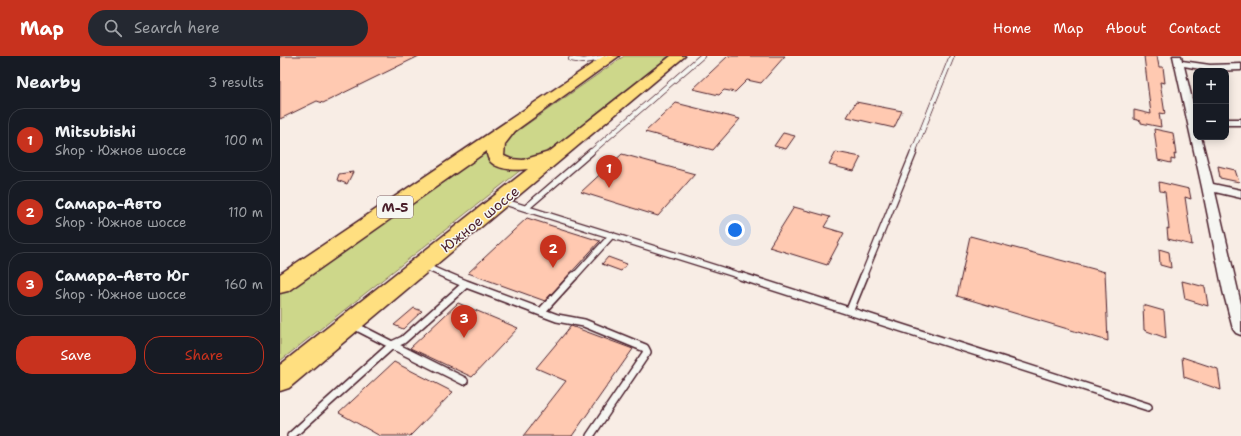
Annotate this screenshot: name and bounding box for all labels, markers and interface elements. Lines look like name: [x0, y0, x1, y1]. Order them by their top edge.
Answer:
search box: [88, 10, 368, 46]
text: Map: [20, 16, 64, 41]
icon: search: [102, 17, 124, 39]
text: Search here: [134, 18, 220, 38]
text: Home: [993, 19, 1032, 37]
text: Map: [1054, 19, 1084, 37]
text: About: [1106, 19, 1147, 37]
text: Contact: [1169, 19, 1221, 37]
map controls: [1193, 68, 1229, 140]
button: +: [1193, 68, 1229, 104]
text: Nearby: [16, 71, 81, 93]
text: 3 results: [208, 74, 264, 91]
button: −: [1193, 104, 1229, 140]
text: Mitsubishi: [55, 122, 136, 142]
text: 1: [27, 132, 33, 149]
text: 100 m: [224, 132, 263, 149]
text: Shop · Южное шоссе: [55, 142, 186, 159]
pin: 1: [596, 155, 622, 188]
street label: Южное шоссе: [437, 182, 523, 256]
text: Самара-Авто: [55, 194, 162, 214]
road number: М-5: [377, 196, 413, 218]
text: 2: [25, 204, 35, 221]
text: 110 m: [228, 204, 263, 221]
text: Shop · Южное шоссе: [55, 214, 186, 231]
your location: [725, 220, 745, 240]
pin: 2: [540, 235, 566, 268]
text: Самара-Авто Юг: [55, 266, 189, 286]
text: 3: [25, 276, 35, 293]
text: 160 m: [225, 276, 263, 293]
text: Shop · Южное шоссе: [55, 286, 186, 303]
pin: 3: [451, 305, 477, 338]
button: Save: [16, 336, 136, 374]
button: Share: [144, 336, 264, 374]

